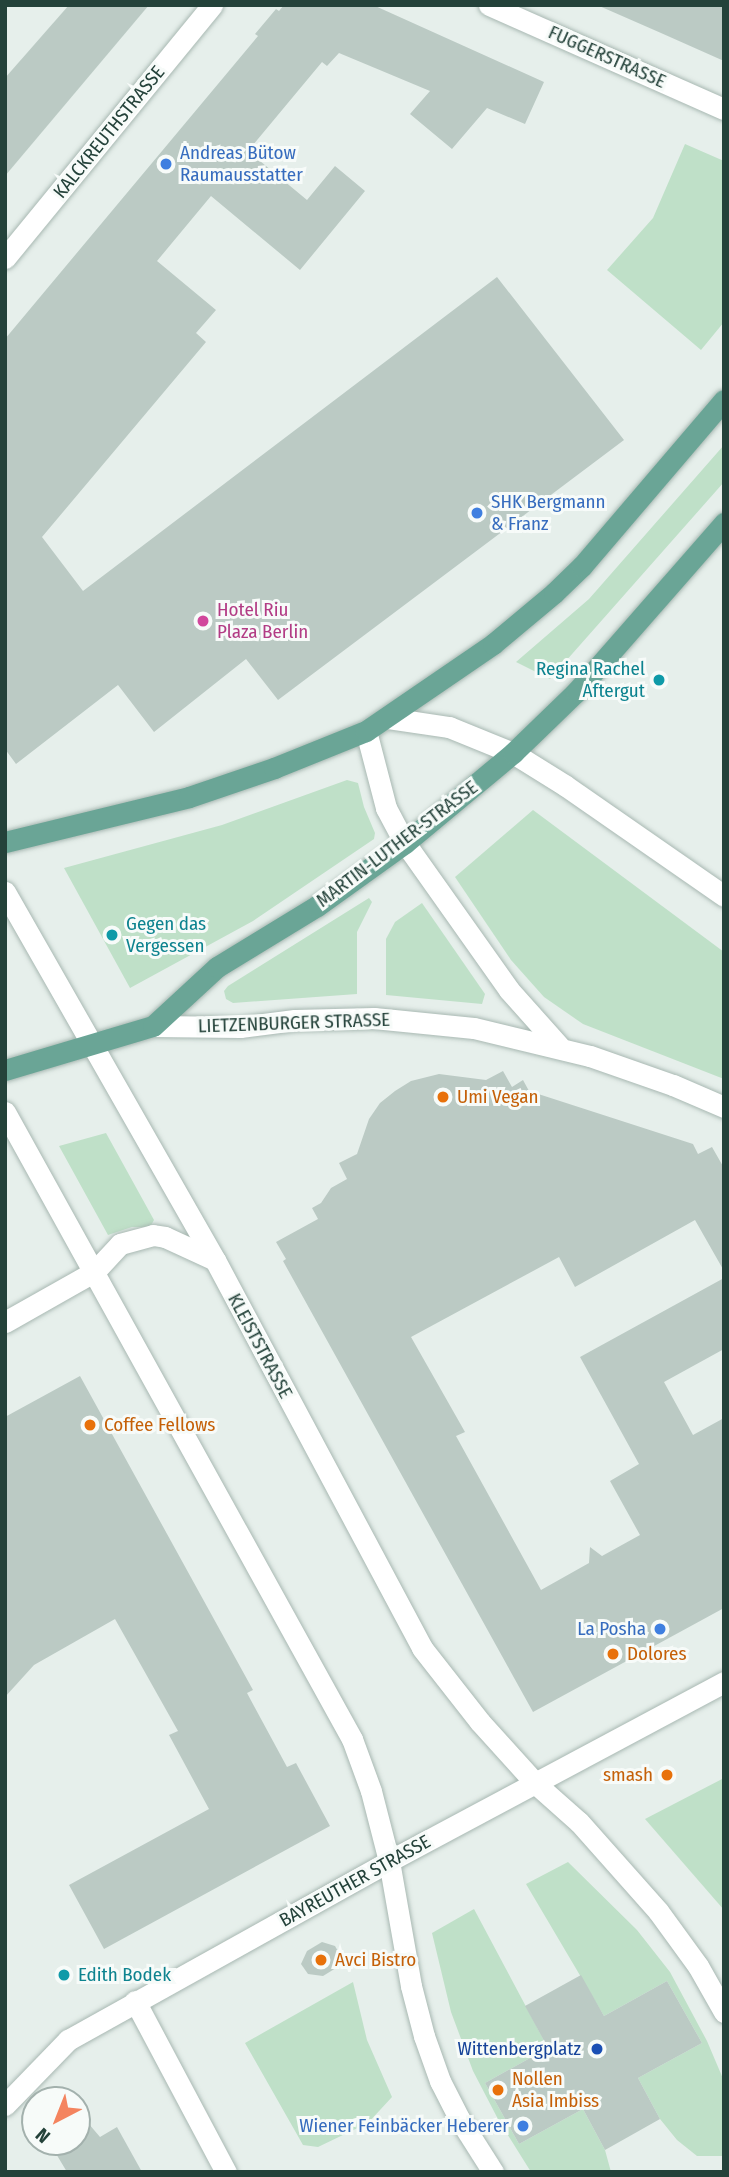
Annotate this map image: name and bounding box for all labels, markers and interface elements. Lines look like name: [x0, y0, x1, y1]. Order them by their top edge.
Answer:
street label: FUGGERSTRASSE: [545, 21, 669, 93]
street label: KALCKREUTHSTRASSE: [49, 61, 169, 203]
place label: Andreas Bütow Raumausstatter: [180, 142, 303, 186]
marker: Andreas Bütow Raumausstatter: [158, 156, 174, 172]
place label: SHK Bergmann & Franz: [491, 491, 605, 535]
marker: SHK Bergmann & Franz: [469, 505, 485, 521]
place label: Hotel Riu Plaza Berlin: [217, 599, 308, 643]
marker: Hotel Riu Plaza Berlin: [195, 613, 211, 629]
place label: Regina Rachel Aftergut: [536, 658, 645, 702]
marker: Regina Rachel Aftergut: [651, 672, 667, 688]
street label: MARTIN-LUTHER-STRASSE: [312, 776, 482, 912]
place label: Gegen das Vergessen: [126, 913, 206, 957]
marker: Gegen das Vergessen: [104, 927, 120, 943]
street label: LIETZENBURGER STRASSE: [198, 1008, 390, 1038]
place label: Umi Vegan: [457, 1086, 539, 1108]
marker: Umi Vegan: [435, 1089, 451, 1105]
street label: KLEISTSTRASSE: [223, 1290, 297, 1402]
place label: Coffee Fellows: [104, 1414, 215, 1436]
marker: Coffee Fellows: [82, 1417, 98, 1433]
place label: La Posha: [577, 1618, 646, 1640]
marker: La Posha: [652, 1621, 668, 1637]
place label: Dolores: [627, 1643, 687, 1665]
marker: Dolores: [605, 1646, 621, 1662]
place label: smash: [603, 1764, 653, 1786]
marker: smash: [659, 1767, 675, 1783]
street label: BAYREUTHER STRASSE: [276, 1830, 434, 1932]
place label: Avci Bistro: [335, 1949, 416, 1971]
marker: Avci Bistro: [313, 1952, 329, 1968]
place label: Edith Bodek: [78, 1964, 171, 1986]
marker: Edith Bodek: [56, 1967, 72, 1983]
place label: Wittenbergplatz: [458, 2038, 581, 2060]
marker: Wittenbergplatz: [587, 2039, 607, 2059]
place label: Nollen Asia Imbiss: [512, 2068, 599, 2112]
marker: Nollen Asia Imbiss: [490, 2082, 506, 2098]
north arrow: [21, 2086, 91, 2156]
place label: Wiener Feinbäcker Heberer: [299, 2115, 509, 2137]
marker: Wiener Feinbäcker Heberer: [515, 2118, 531, 2134]
text: N: [31, 2123, 55, 2148]

